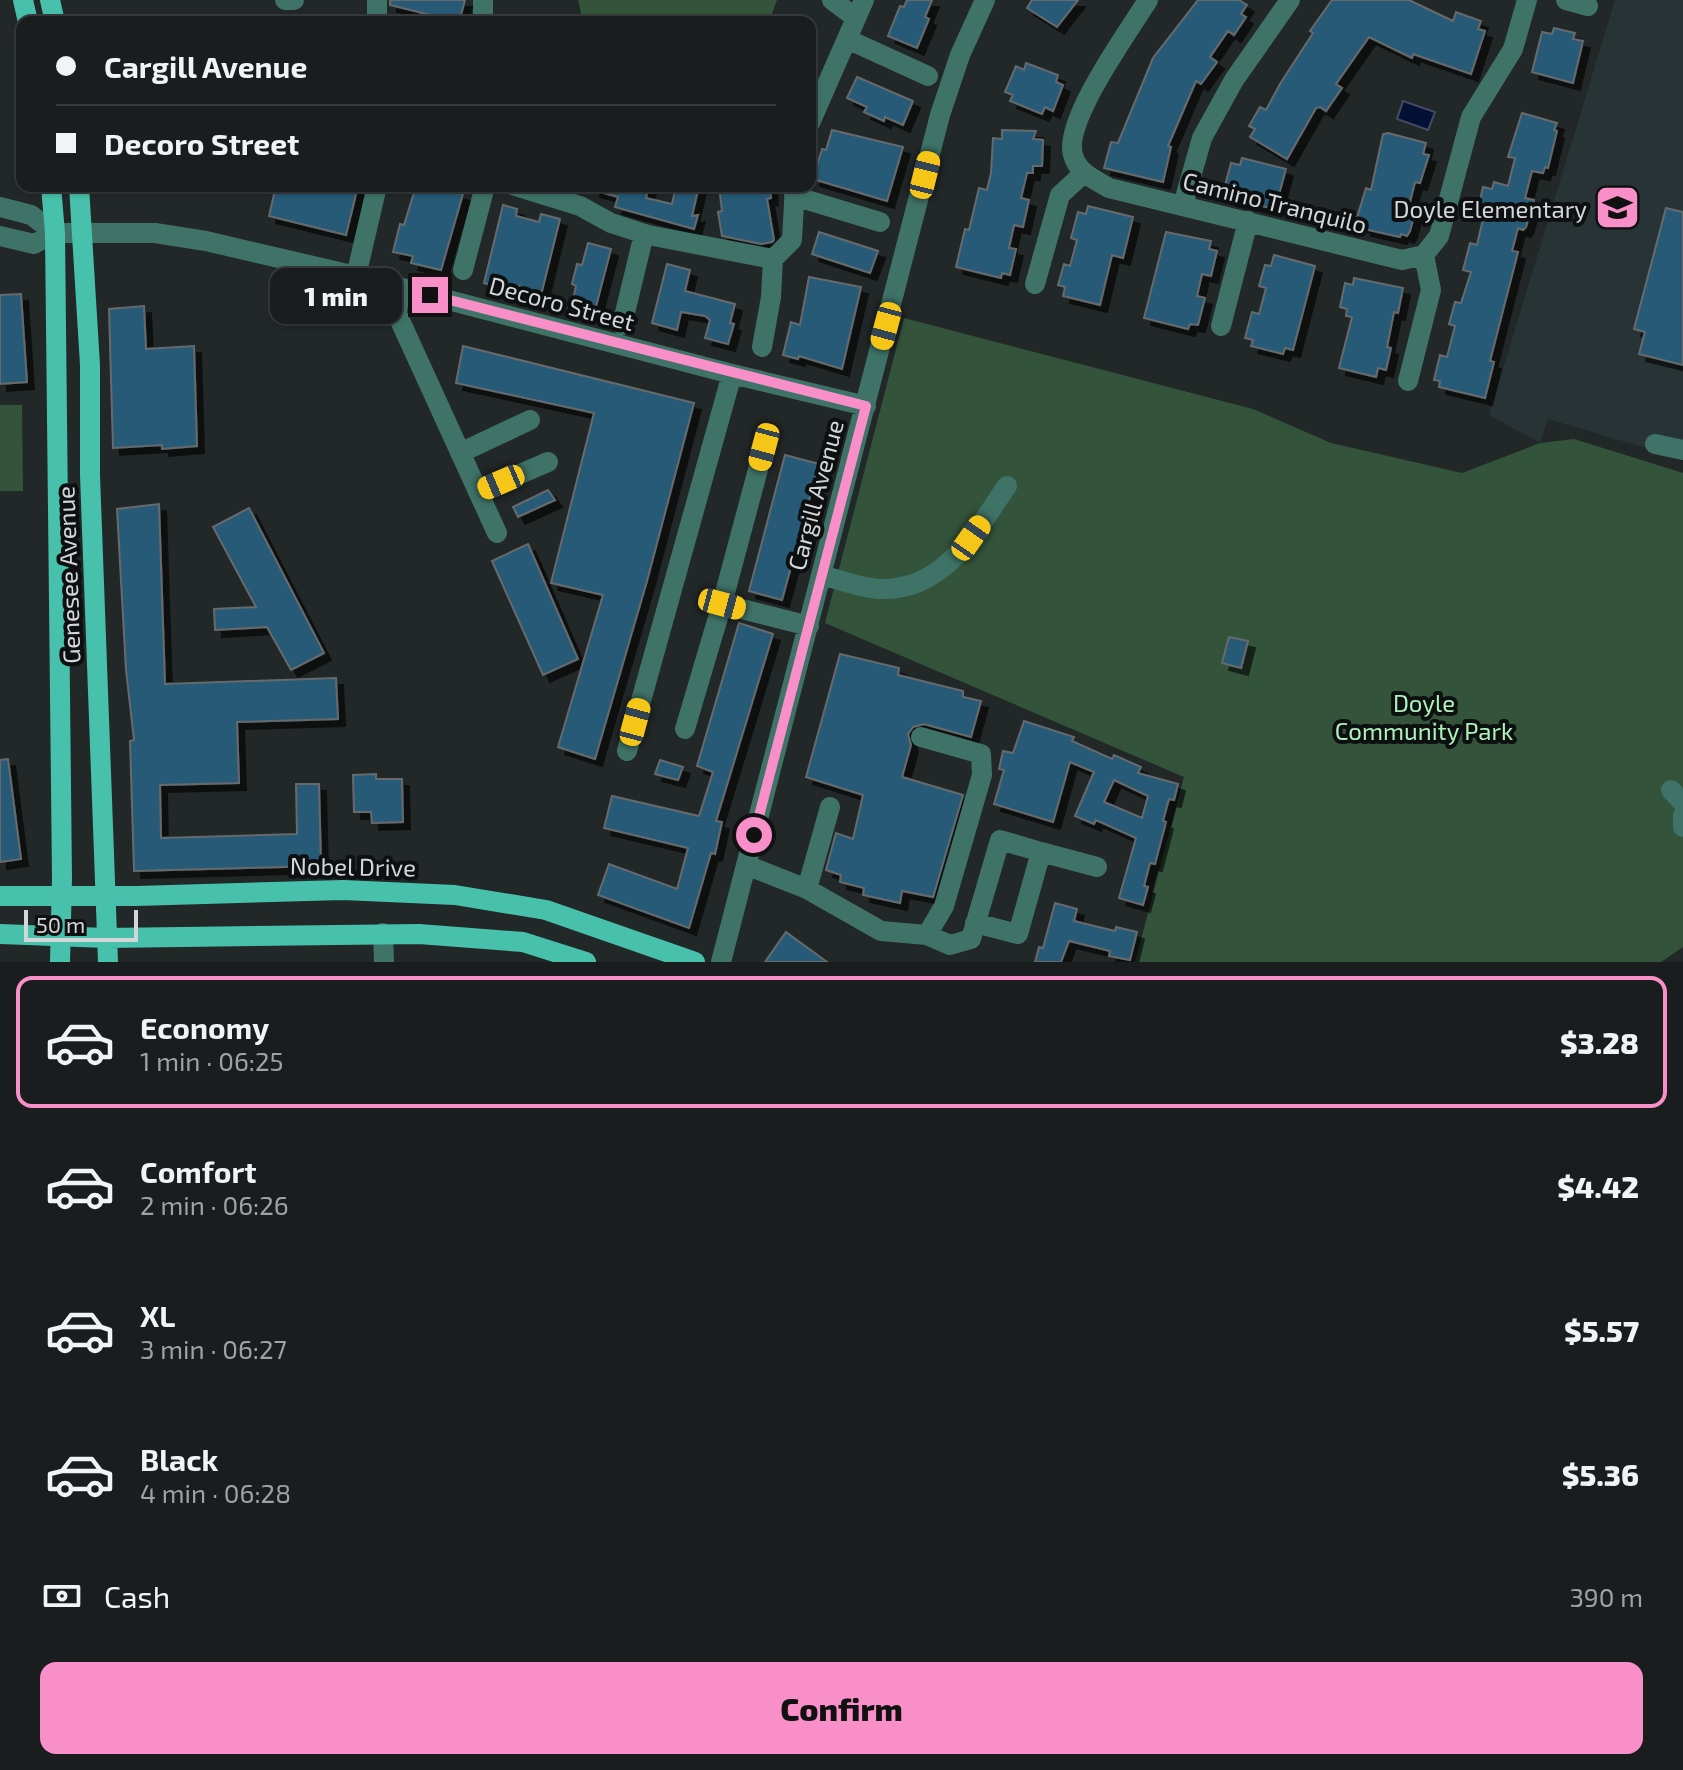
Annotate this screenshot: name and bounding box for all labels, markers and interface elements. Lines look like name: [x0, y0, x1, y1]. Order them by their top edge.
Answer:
text: Cargill Avenue: [104, 48, 307, 84]
text: Decoro Street: [104, 125, 299, 161]
car: [908, 149, 942, 201]
street label: Camino Tranquilo: [1180, 165, 1370, 239]
school or university icon: Doyle Elementary: [1594, 184, 1642, 232]
place label: Doyle Elementary: [1394, 194, 1587, 223]
callout: 1 min: [270, 267, 402, 323]
street label: Decoro Street: [486, 270, 638, 336]
route end: [412, 277, 448, 313]
text: 1 min: [304, 280, 368, 311]
car: [868, 300, 904, 352]
street label: Cargill Avenue: [781, 417, 849, 573]
car: [746, 421, 782, 473]
car: [474, 462, 528, 502]
street label: Genesee Avenue: [50, 486, 86, 664]
car: [947, 511, 995, 565]
car: [696, 586, 748, 622]
park label: Doyle Community Park: [1335, 688, 1513, 745]
car: [617, 696, 653, 748]
route start: [736, 817, 772, 853]
street label: Nobel Drive: [290, 850, 416, 882]
scale bar: [24, 906, 138, 942]
text: 50 m: [36, 911, 85, 937]
icon: car: [44, 1006, 116, 1078]
text: Economy: [140, 1009, 269, 1045]
text: $3.28: [1560, 1024, 1639, 1060]
text: 1 min · 06:25: [140, 1045, 283, 1076]
icon: car: [44, 1150, 116, 1222]
text: Comfort: [140, 1153, 257, 1189]
text: $4.42: [1557, 1168, 1639, 1204]
text: 2 min · 06:26: [140, 1189, 289, 1220]
icon: car: [44, 1294, 116, 1366]
text: XL: [140, 1297, 175, 1333]
text: $5.57: [1564, 1312, 1639, 1348]
text: 3 min · 06:27: [140, 1333, 287, 1364]
icon: car: [44, 1438, 116, 1510]
text: Black: [140, 1441, 218, 1477]
text: $5.36: [1562, 1456, 1639, 1492]
text: 4 min · 06:28: [140, 1477, 291, 1508]
icon: cash: [40, 1574, 84, 1618]
text: Cash: [104, 1578, 170, 1614]
text: 390 m: [1569, 1581, 1643, 1612]
button: Confirm: [40, 1662, 1643, 1754]

